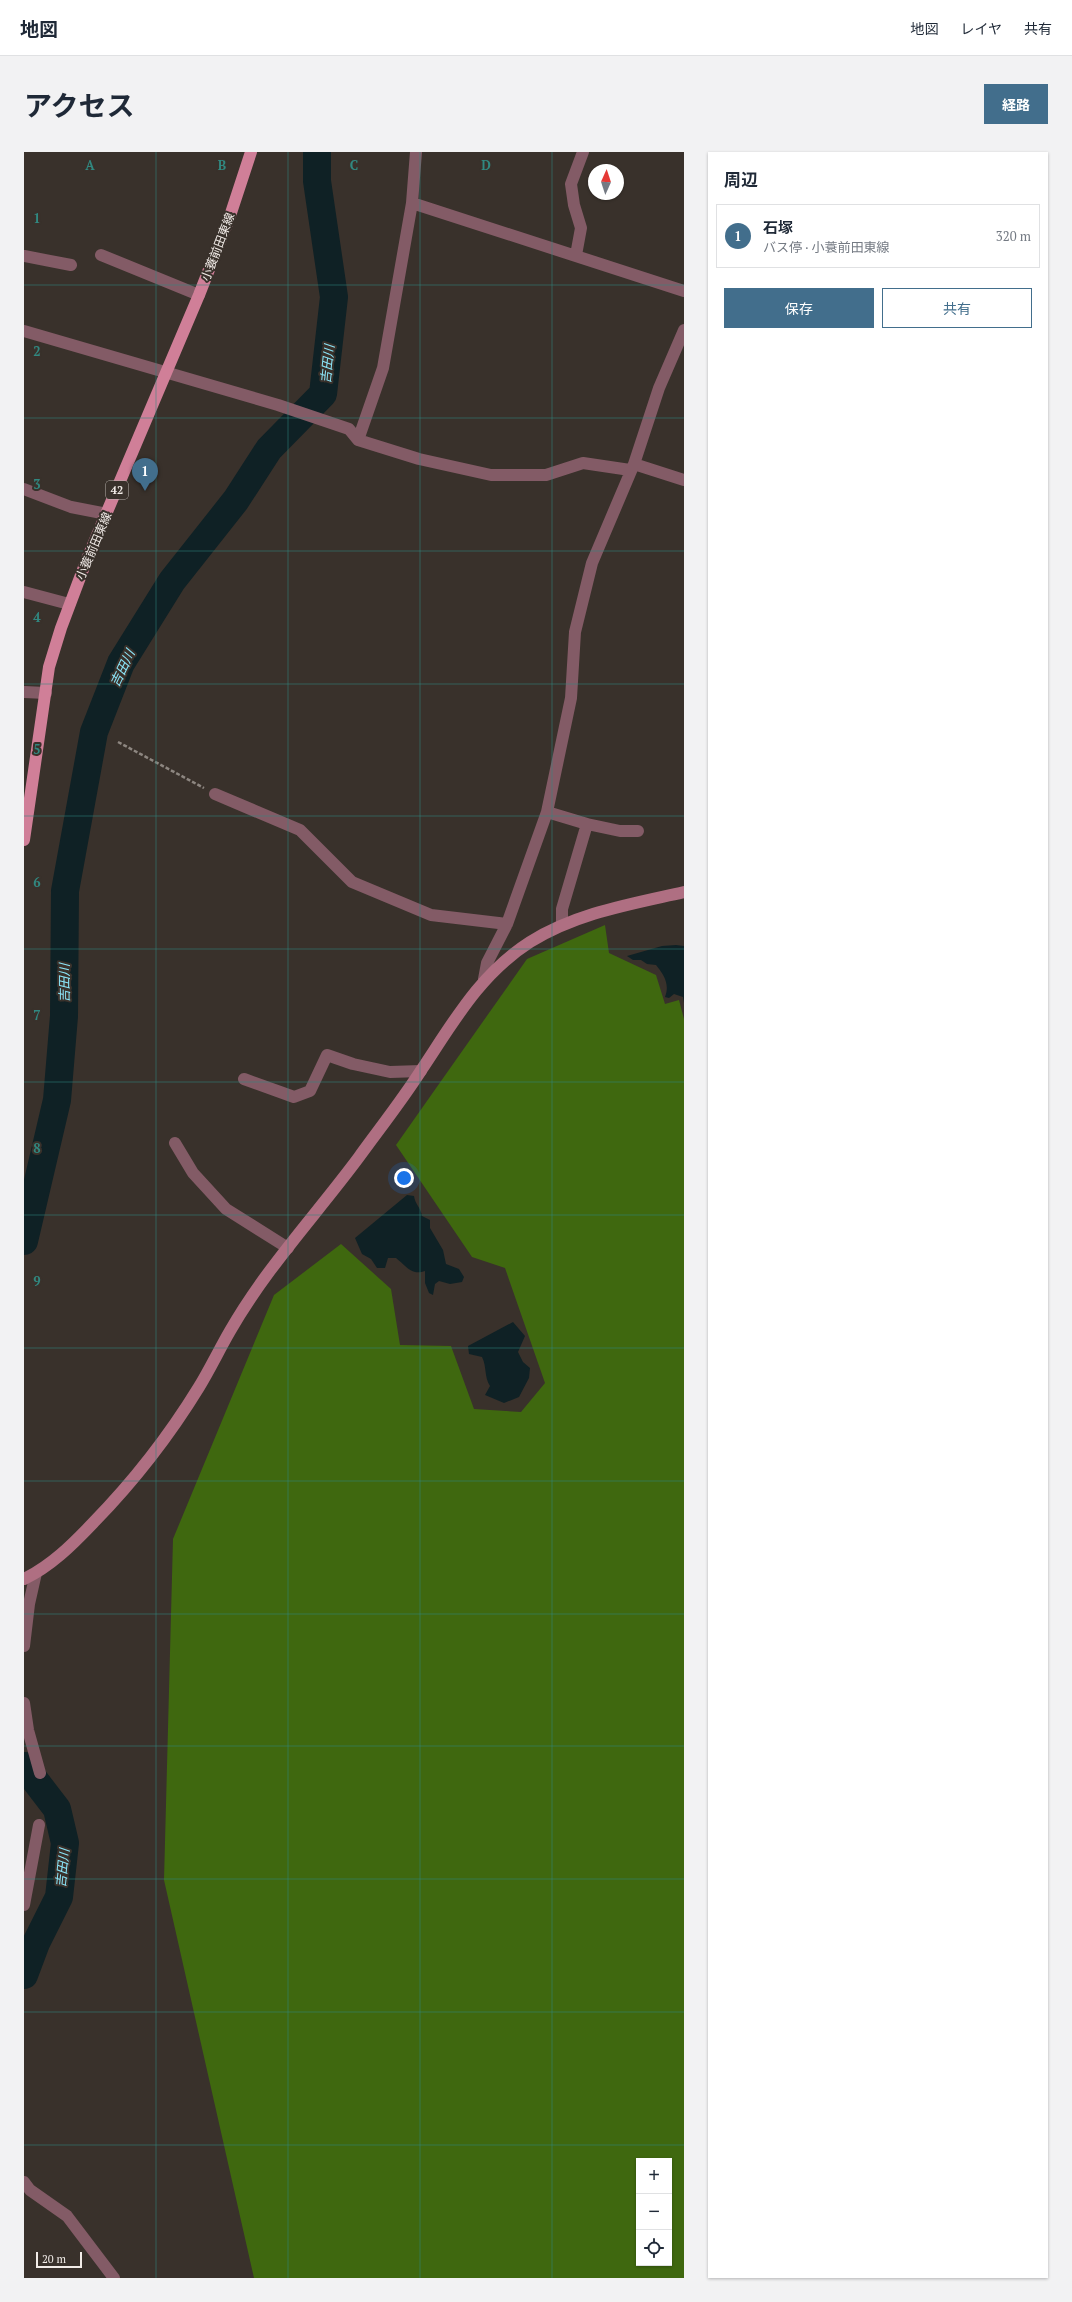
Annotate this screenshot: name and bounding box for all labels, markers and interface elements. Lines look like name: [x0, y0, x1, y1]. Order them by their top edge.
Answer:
text: 地図: [20, 16, 58, 41]
text: 地図: [910, 19, 938, 38]
text: レイヤ: [960, 19, 1002, 38]
text: 共有: [1024, 19, 1052, 38]
button: 経路: [984, 84, 1048, 124]
text: アクセス: [24, 87, 135, 124]
text: A: [85, 156, 95, 174]
text: B: [218, 156, 226, 174]
text: C: [350, 156, 358, 174]
text: D: [481, 156, 491, 174]
north arrow: [588, 164, 624, 200]
text: 周辺: [724, 168, 758, 191]
text: 1: [33, 209, 41, 227]
street label: 小蓑前田東線: [198, 211, 237, 283]
text: 石塚: [763, 217, 793, 237]
text: 1: [734, 227, 742, 245]
text: 320 m: [996, 227, 1031, 245]
text: バス停 · 小蓑前田東線: [763, 238, 889, 256]
button: 保存: [724, 288, 874, 328]
button: 共有: [882, 288, 1032, 328]
text: 2: [33, 342, 41, 360]
water label: 吉田川: [316, 342, 338, 384]
pin: 1: [132, 458, 158, 491]
text: 3: [33, 475, 41, 493]
road number: 42: [106, 481, 128, 499]
street label: 小蓑前田東線: [73, 510, 115, 582]
text: 4: [33, 608, 41, 626]
water label: 吉田川: [105, 645, 140, 689]
text: 5: [33, 740, 41, 758]
text: 6: [33, 873, 41, 891]
water label: 吉田川: [55, 962, 73, 1003]
text: 7: [33, 1006, 41, 1024]
text: 8: [33, 1139, 41, 1157]
your location: [394, 1168, 414, 1188]
text: 9: [33, 1272, 41, 1290]
water label: 吉田川: [51, 1846, 73, 1888]
map controls: [636, 2158, 672, 2266]
button: +: [636, 2158, 672, 2194]
button: −: [636, 2194, 672, 2230]
button: locate: [636, 2230, 672, 2266]
scale bar: [36, 2250, 82, 2269]
text: 20 m: [42, 2252, 66, 2266]

